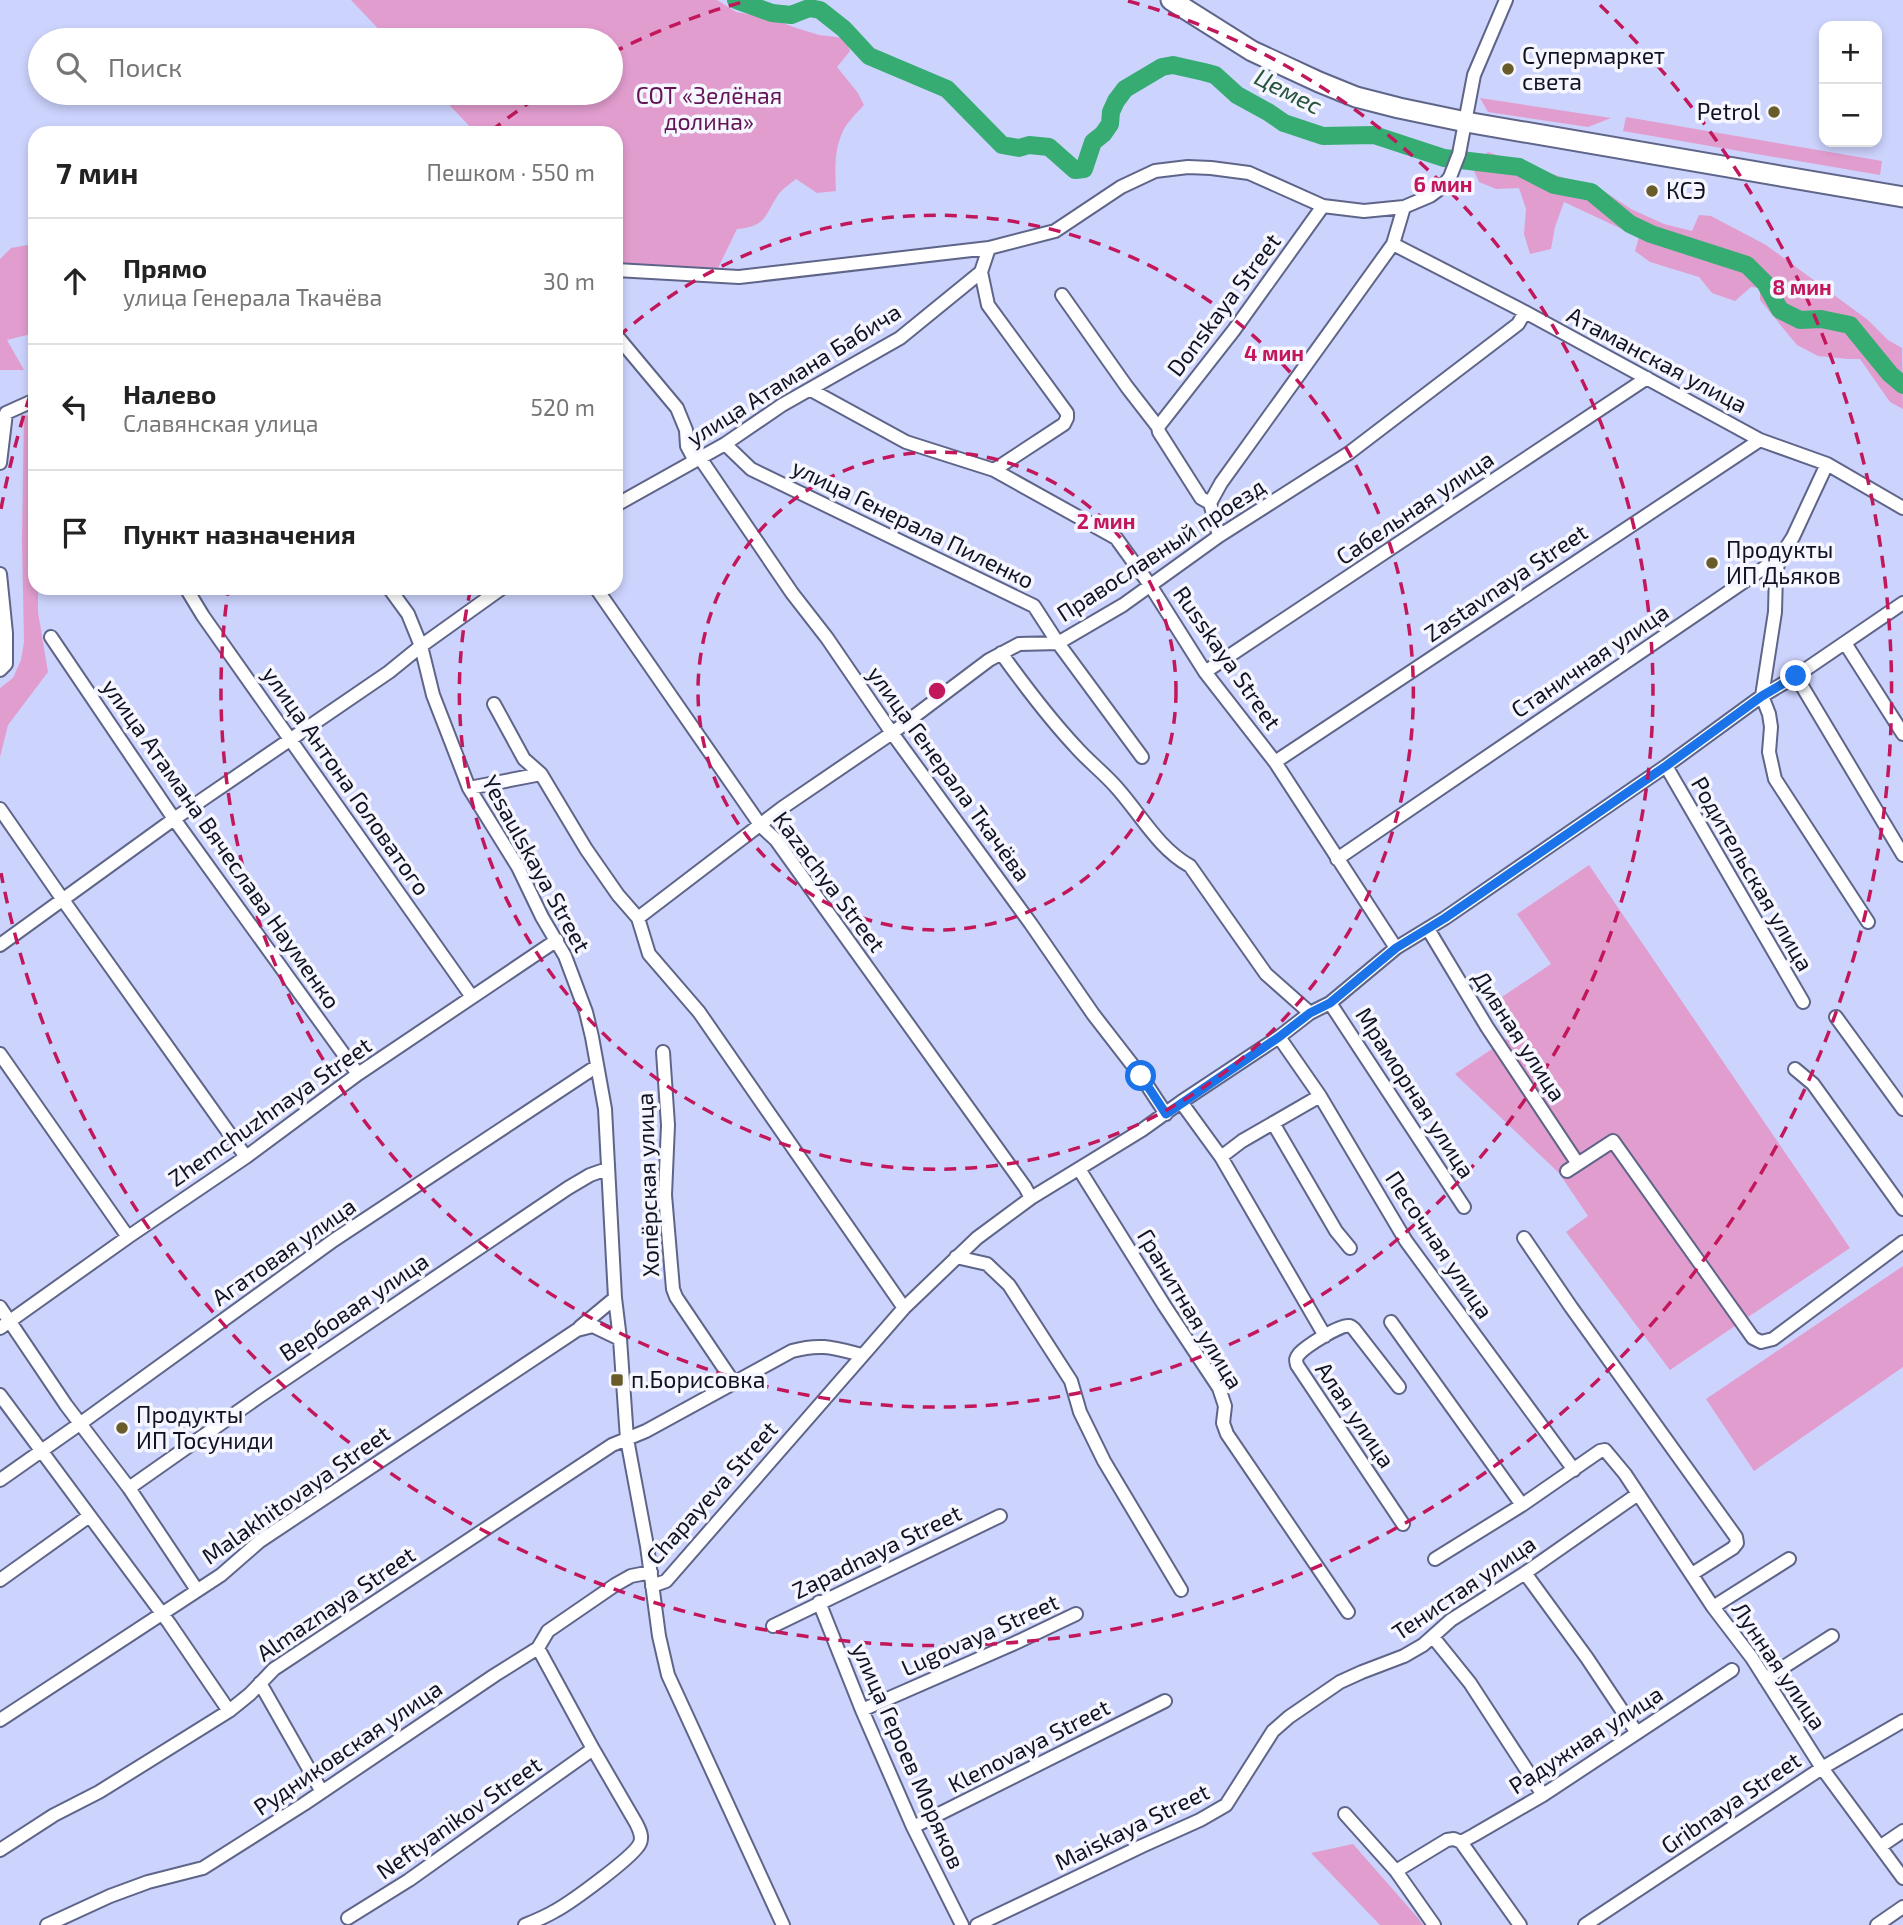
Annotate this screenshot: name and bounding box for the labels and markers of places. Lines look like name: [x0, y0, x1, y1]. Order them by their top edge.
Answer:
place label: Супермаркет света: [1522, 41, 1665, 95]
marker: Супермаркет света: [1500, 61, 1516, 77]
place label: Petrol: [1697, 97, 1760, 125]
marker: Petrol: [1766, 104, 1782, 120]
place label: КСЭ: [1666, 176, 1706, 204]
marker: КСЭ: [1644, 183, 1660, 199]
place label: Продукты ИП Дьяков: [1726, 535, 1841, 589]
marker: Продукты ИП Дьяков: [1704, 555, 1720, 571]
centre of rings: [925, 679, 949, 703]
place label: п.Борисовка: [631, 1365, 765, 1393]
marker: п.Борисовка: [609, 1372, 625, 1388]
place label: Продукты ИП Тосуниди: [136, 1400, 274, 1455]
marker: Продукты ИП Тосуниди: [114, 1420, 130, 1436]

